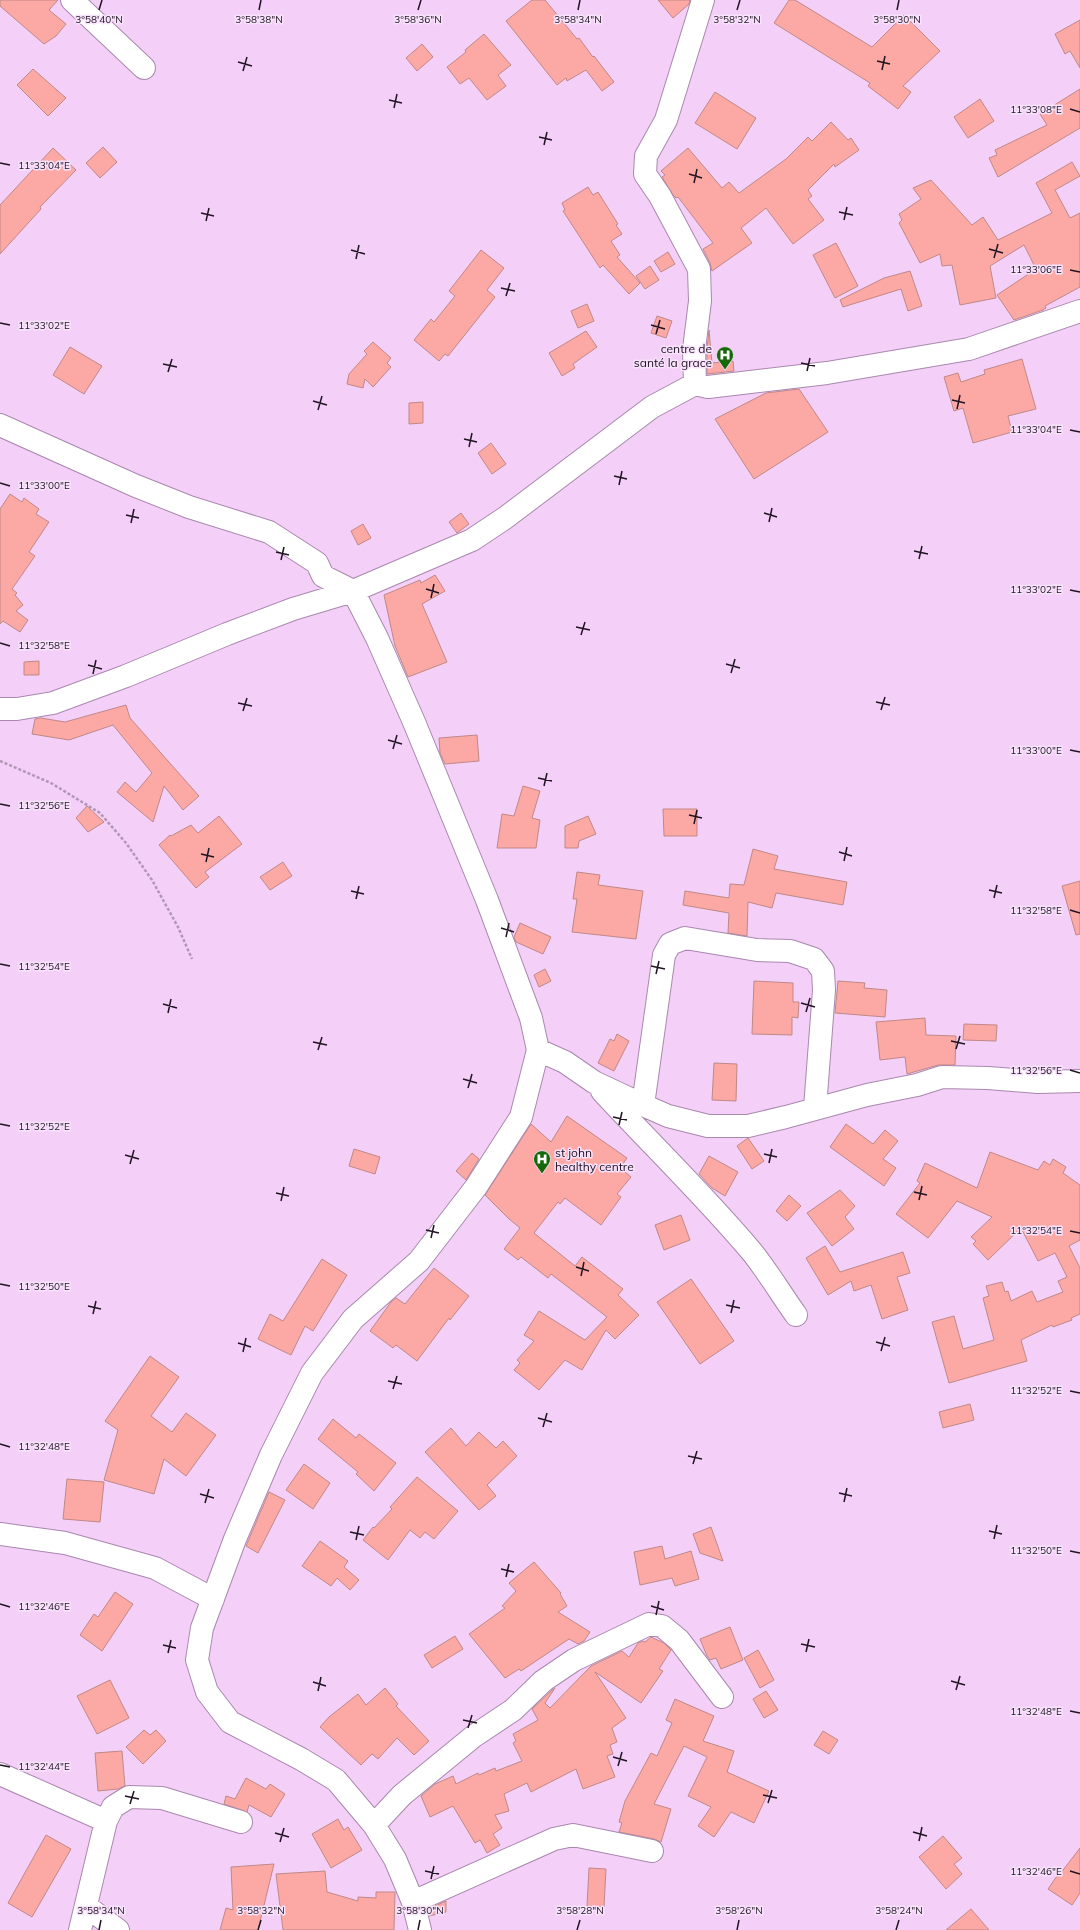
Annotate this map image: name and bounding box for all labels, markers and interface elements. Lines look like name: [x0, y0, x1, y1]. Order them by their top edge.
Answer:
text: 3°58'40"N: [75, 13, 123, 26]
text: 3°58'38"N: [235, 13, 283, 26]
text: 3°58'36"N: [394, 13, 442, 26]
text: 3°58'34"N: [554, 13, 602, 26]
text: 3°58'32"N: [713, 13, 761, 26]
text: 3°58'30"N: [873, 13, 921, 26]
text: 11°33'08"E: [1010, 103, 1062, 116]
text: 11°33'04"E: [18, 159, 70, 172]
text: 11°33'06"E: [1010, 263, 1062, 276]
text: 11°33'02"E: [18, 319, 70, 332]
place label: centre de santé la grace: [634, 341, 712, 370]
hospital icon: centre de santé la grace: [715, 345, 735, 370]
text: 11°33'04"E: [1010, 423, 1062, 436]
text: 11°33'00"E: [18, 479, 70, 492]
text: 11°33'02"E: [1010, 583, 1062, 596]
text: 11°32'58"E: [18, 639, 70, 652]
text: 11°33'00"E: [1010, 744, 1062, 757]
text: 11°32'56"E: [18, 799, 70, 812]
text: 11°32'58"E: [1010, 904, 1062, 917]
text: 11°32'54"E: [18, 960, 70, 973]
text: 11°32'56"E: [1010, 1064, 1062, 1077]
text: 11°32'52"E: [18, 1120, 70, 1133]
place label: st john healthy centre: [555, 1145, 634, 1174]
hospital icon: st john healthy centre: [532, 1149, 552, 1174]
text: 11°32'54"E: [1010, 1224, 1062, 1237]
text: 11°32'50"E: [18, 1280, 70, 1293]
text: 11°32'52"E: [1010, 1384, 1062, 1397]
text: 11°32'48"E: [18, 1440, 70, 1453]
text: 11°32'50"E: [1010, 1544, 1062, 1557]
text: 11°32'46"E: [18, 1600, 70, 1613]
text: 11°32'48"E: [1010, 1705, 1062, 1718]
text: 11°32'44"E: [18, 1760, 70, 1773]
text: 11°32'46"E: [1010, 1865, 1062, 1878]
text: 3°58'34"N: [77, 1904, 125, 1917]
text: 3°58'32"N: [237, 1904, 285, 1917]
text: 3°58'30"N: [396, 1904, 444, 1917]
text: 3°58'28"N: [556, 1904, 604, 1917]
text: 3°58'26"N: [715, 1904, 763, 1917]
text: 3°58'24"N: [875, 1904, 923, 1917]

